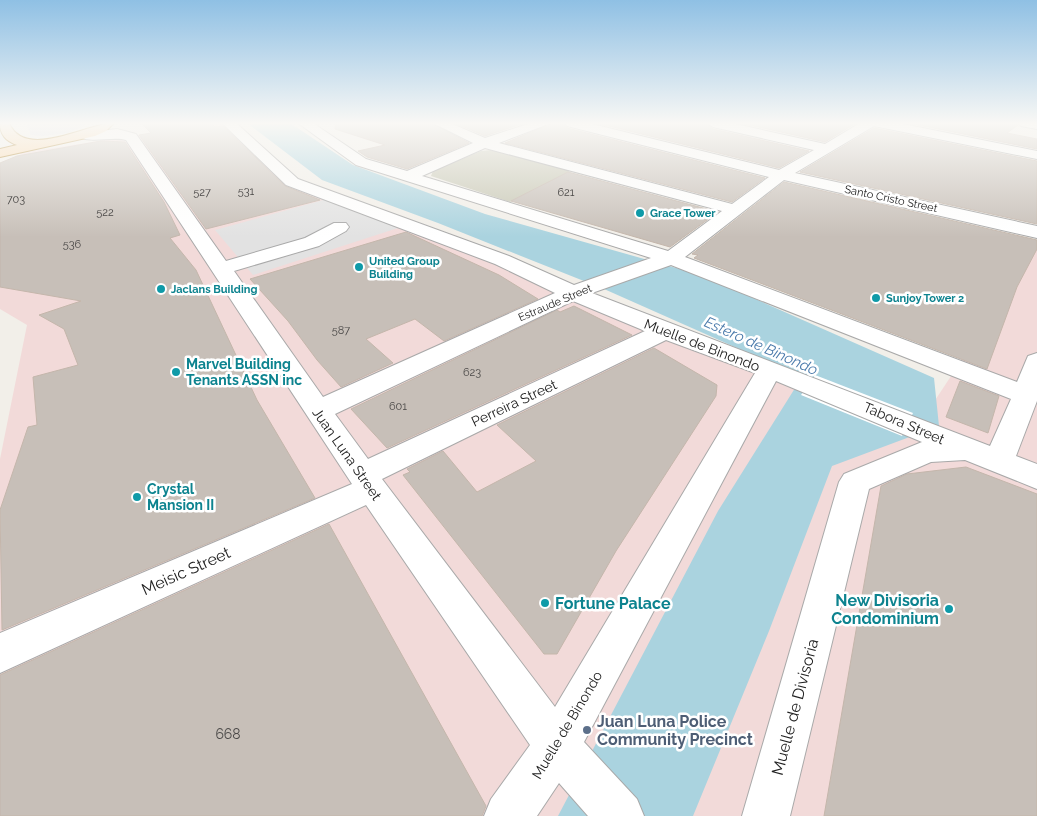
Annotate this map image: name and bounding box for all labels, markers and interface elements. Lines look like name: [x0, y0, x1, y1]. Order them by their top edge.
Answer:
street label: Santo Cristo Street: [843, 183, 939, 215]
house number: 531: [238, 185, 255, 198]
house number: 527: [193, 186, 211, 199]
house number: 621: [557, 186, 575, 199]
house number: 703: [7, 193, 25, 206]
house number: 522: [96, 206, 114, 219]
marker: Grace Tower: [634, 207, 646, 219]
place label: Grace Tower: [650, 207, 716, 220]
house number: 536: [63, 238, 82, 251]
place label: United Group Building: [369, 255, 440, 281]
marker: United Group Building: [353, 261, 365, 273]
street label: Estraude Street: [516, 282, 594, 324]
marker: Jaclans Building: [155, 283, 167, 295]
place label: Jaclans Building: [171, 283, 257, 296]
marker: Sunjoy Tower 2: [870, 292, 882, 304]
place label: Sunjoy Tower 2: [886, 292, 964, 305]
water label: Estero de Binondo: [702, 313, 820, 379]
street label: Muelle de Binondo: [642, 316, 762, 374]
house number: 587: [332, 324, 350, 337]
place label: Marvel Building Tenants ASSN inc: [186, 356, 302, 388]
marker: Marvel Building Tenants ASSN inc: [170, 366, 182, 378]
house number: 623: [463, 366, 481, 379]
street label: Perreira Street: [469, 376, 560, 430]
street label: Tabora Street: [861, 399, 947, 447]
house number: 601: [389, 400, 407, 413]
street label: Juan Luna Street: [309, 405, 385, 503]
place label: Crystal Mansion II: [147, 481, 214, 513]
marker: Crystal Mansion II: [131, 491, 143, 503]
street label: Meisic Street: [139, 543, 234, 599]
place label: New Divisoria Condominium: [831, 591, 939, 628]
place label: Fortune Palace: [555, 594, 671, 613]
marker: Fortune Palace: [539, 597, 551, 609]
marker: New Divisoria Condominium: [943, 603, 955, 615]
street label: Muelle de Divisoria: [768, 637, 822, 777]
street label: Muelle de Binondo: [529, 668, 605, 782]
place label: Juan Luna Police Community Precinct: [597, 712, 753, 749]
marker: Juan Luna Police Community Precinct: [581, 724, 593, 736]
house number: 668: [215, 726, 241, 742]

